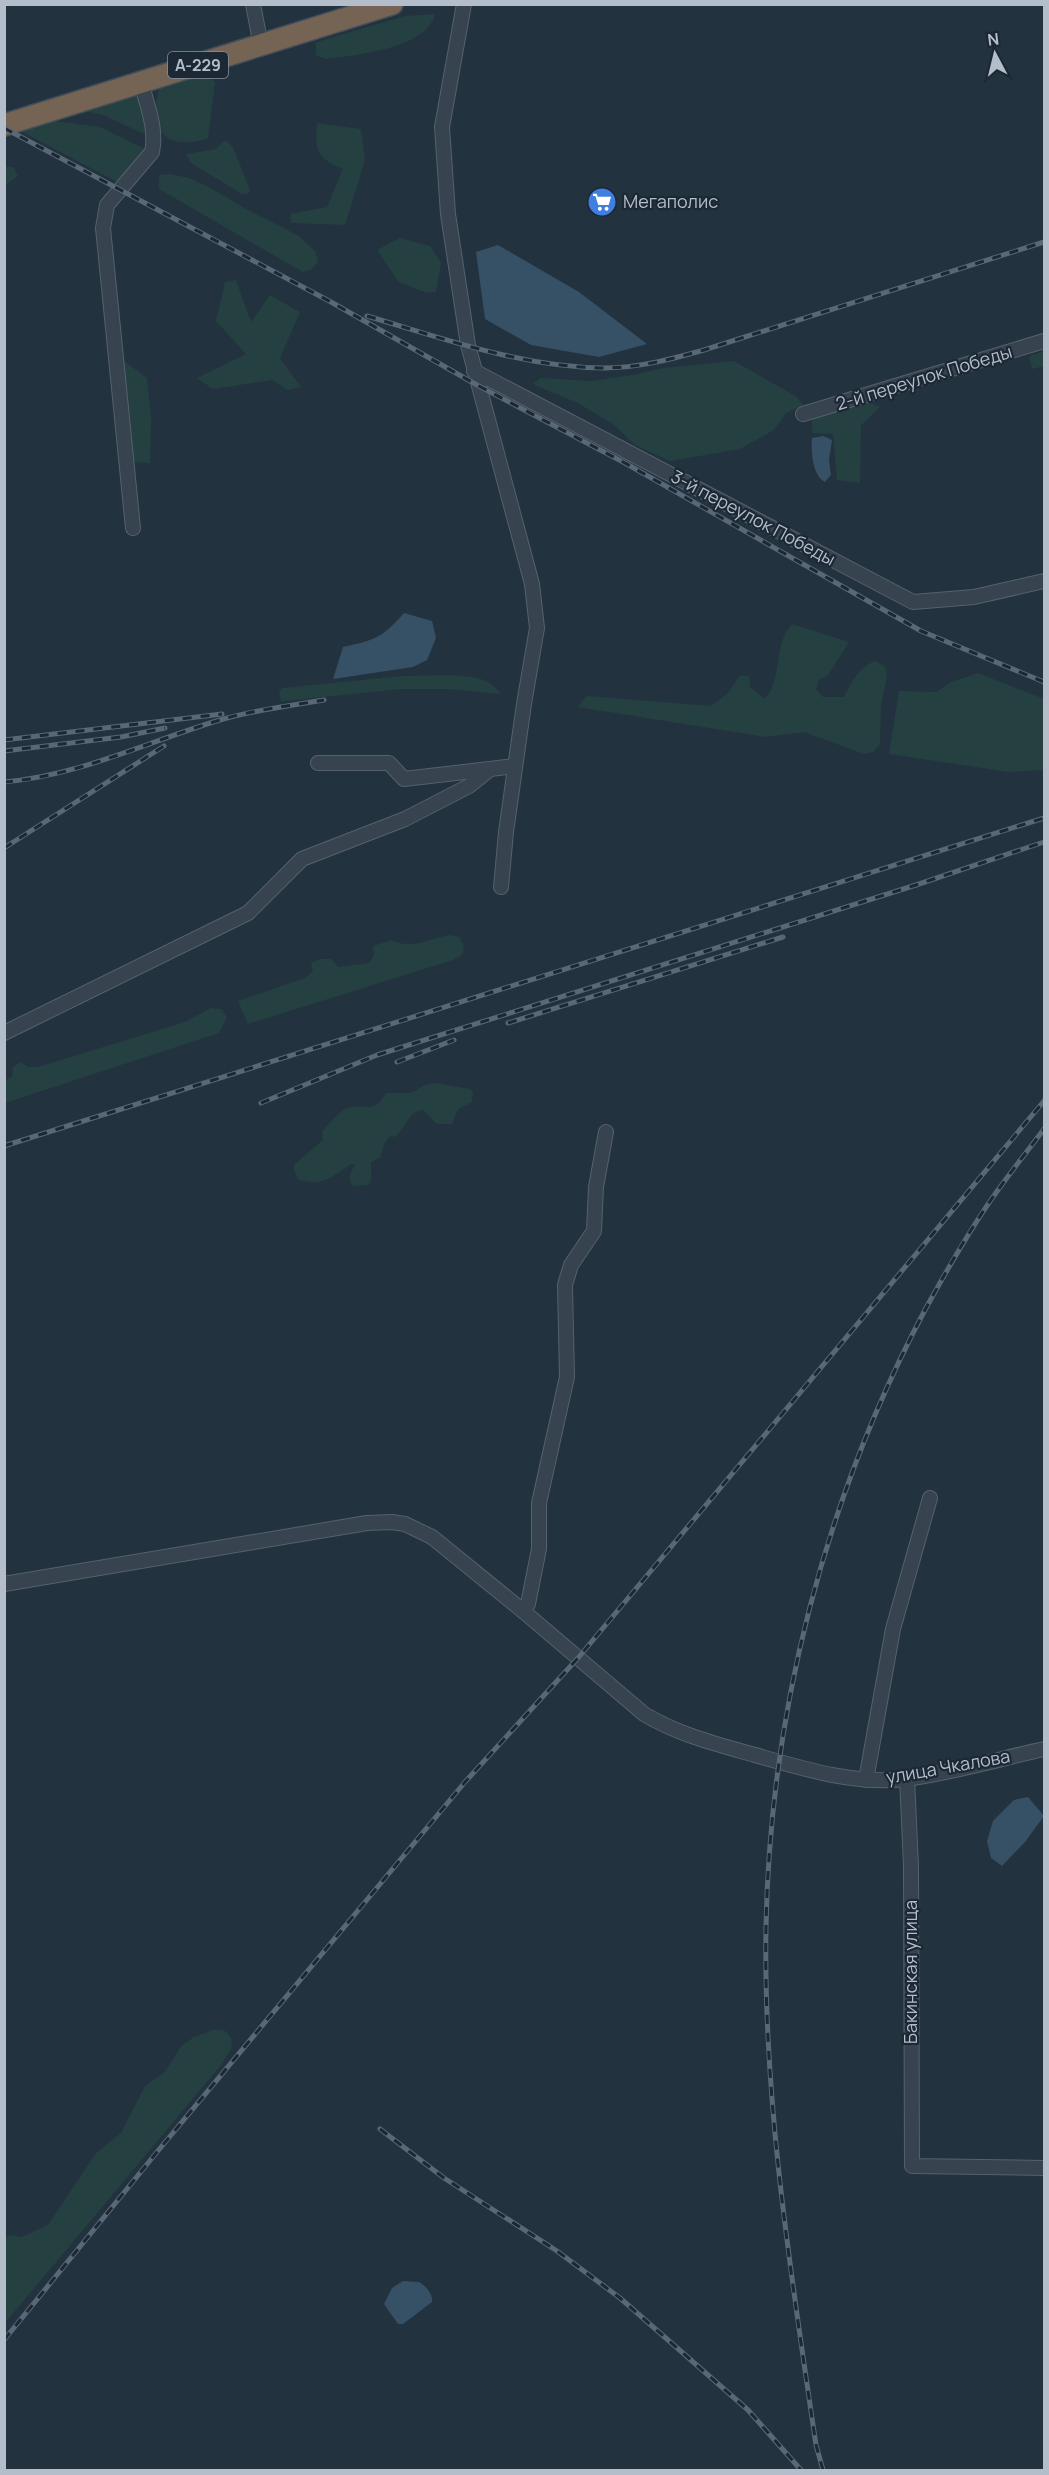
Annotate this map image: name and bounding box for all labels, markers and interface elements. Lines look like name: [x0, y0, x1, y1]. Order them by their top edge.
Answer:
north arrow: [965, 24, 1025, 84]
text: N: [986, 27, 1000, 51]
road number: А-229: [168, 52, 228, 78]
supermarket icon: Мегаполис: [586, 186, 618, 218]
place label: Мегаполис: [623, 189, 718, 213]
street label: 2-й переулок Победы: [833, 339, 1015, 415]
street label: 3-й переулок Победы: [667, 464, 840, 571]
street label: улица Чкалова: [884, 1743, 1012, 1789]
street label: Бакинская улица: [898, 1900, 922, 2044]

